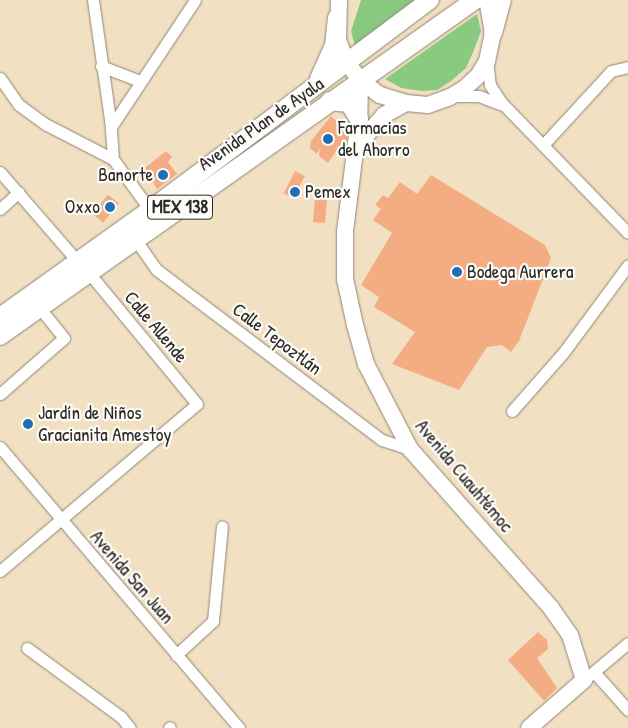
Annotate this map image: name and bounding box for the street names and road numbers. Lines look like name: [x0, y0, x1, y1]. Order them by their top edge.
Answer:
street label: Avenida Plan de Ayala: [194, 72, 328, 176]
road number: MEX 138: [146, 192, 214, 222]
street label: Calle Allende: [119, 287, 193, 367]
street label: Calle Tepoztlán: [228, 298, 326, 380]
street label: Avenida Cuauhtémoc: [410, 415, 518, 537]
street label: Avenida San Juan: [85, 526, 179, 628]

